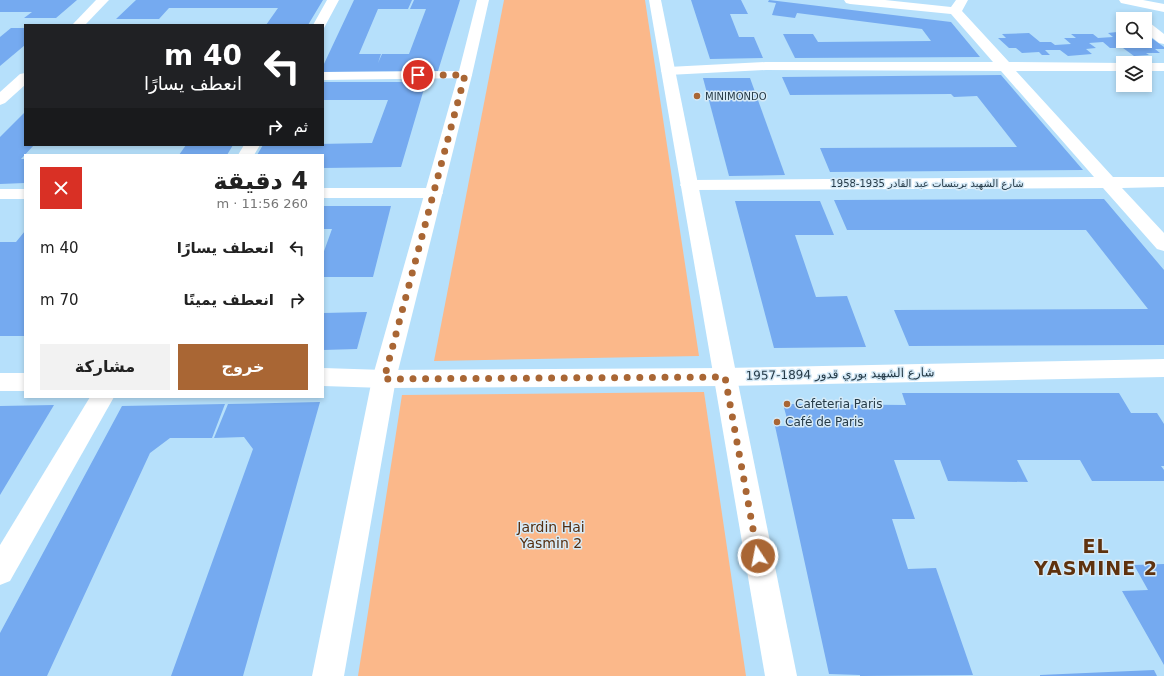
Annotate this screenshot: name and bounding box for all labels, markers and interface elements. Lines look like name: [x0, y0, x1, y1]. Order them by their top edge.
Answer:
map controls: [1116, 12, 1152, 92]
button: search: [1116, 12, 1152, 48]
text: 40 m: [164, 39, 242, 72]
icon: left: [256, 40, 308, 92]
button: layers: [1116, 56, 1152, 92]
pin: [401, 58, 435, 92]
icon: arrive: [407, 64, 429, 86]
text: انعطف يسارًا: [144, 73, 242, 94]
marker: MINIMONDO: [692, 91, 702, 101]
place label: MINIMONDO: [705, 91, 767, 102]
icon: right: [264, 116, 286, 138]
text: ثم: [294, 118, 308, 136]
button: close: [40, 167, 82, 209]
text: 4 دقيقة: [213, 167, 308, 195]
street label: شارع الشهيد برينسات عبد القادر 1935-1958: [830, 178, 1024, 190]
text: 260 m · 11:56: [217, 196, 308, 211]
icon: left: [286, 237, 308, 259]
text: 40 m: [40, 239, 79, 257]
text: انعطف يسارًا: [177, 239, 274, 257]
icon: right: [286, 289, 308, 311]
text: 70 m: [40, 291, 79, 309]
text: انعطف يمينًا: [183, 291, 274, 309]
button: مشاركة: [40, 344, 170, 390]
button: خروج: [178, 344, 308, 390]
street label: شارع الشهيد بوري قدور 1894-1957: [745, 365, 935, 384]
place label: Cafeteria Paris: [795, 397, 882, 411]
marker: Cafeteria Paris: [782, 399, 792, 409]
place label: Café de Paris: [785, 415, 864, 429]
marker: Café de Paris: [772, 417, 782, 427]
park label: Jardin Hai Yasmin 2: [516, 519, 585, 551]
position arrow: [737, 535, 779, 577]
district label: EL YASMINE 2: [1033, 535, 1158, 579]

